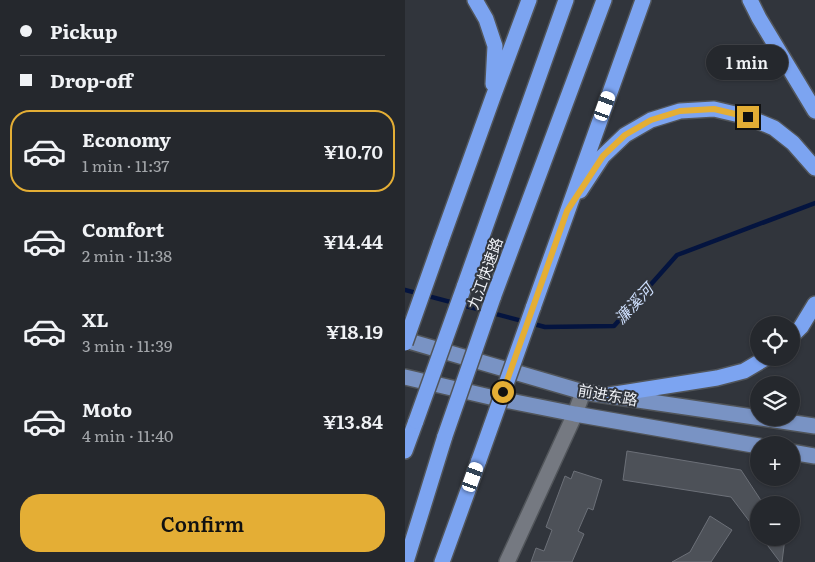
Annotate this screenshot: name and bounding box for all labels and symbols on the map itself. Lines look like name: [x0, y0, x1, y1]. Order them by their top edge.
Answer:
callout: 1 min: [707, 44, 789, 80]
car: [592, 89, 617, 123]
route end: [737, 106, 759, 128]
street label: 九江快速路: [460, 234, 508, 312]
water label: 濂溪河: [608, 275, 660, 329]
street label: 前进东路: [576, 377, 640, 411]
route start: [492, 381, 514, 403]
car: [460, 460, 485, 494]

